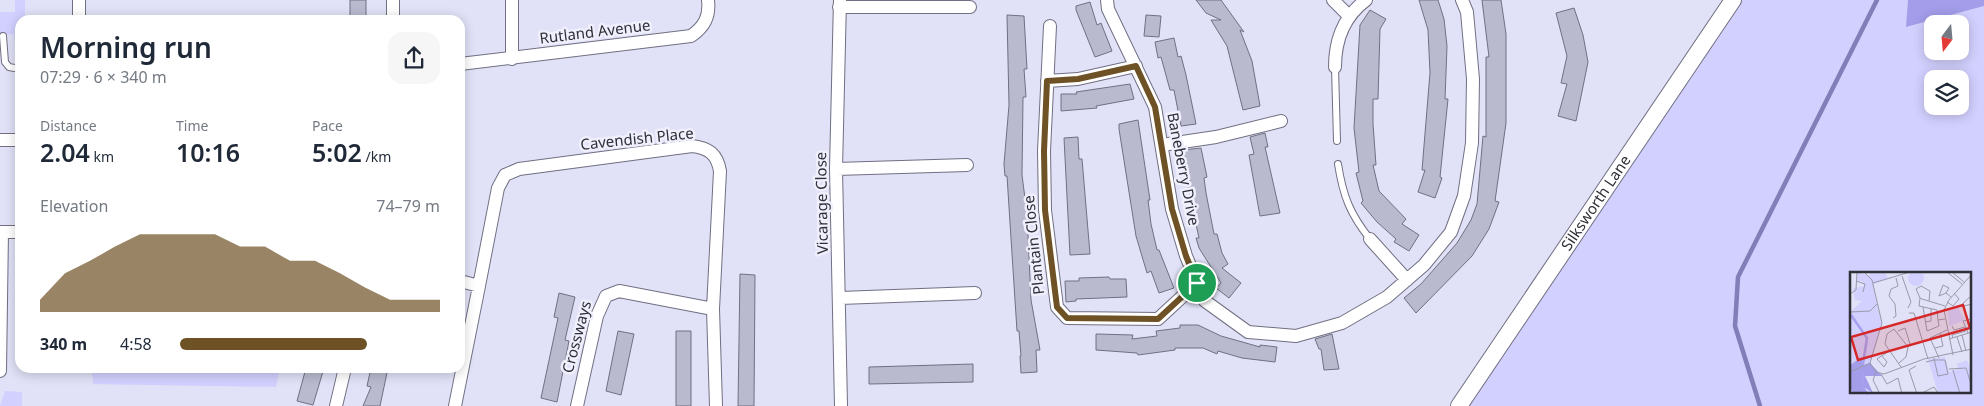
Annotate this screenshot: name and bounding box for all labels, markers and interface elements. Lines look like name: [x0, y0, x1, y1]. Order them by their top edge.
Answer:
street label: Rutland Avenue: [538, 14, 651, 48]
north arrow: [1924, 15, 1969, 60]
map controls: [1924, 15, 1969, 115]
text: Morning run: [40, 28, 212, 66]
button: share: [388, 32, 440, 84]
text: 07:29 · 6 × 340 m: [40, 66, 167, 88]
button: layers: [1924, 70, 1969, 115]
street label: Baneberry Drive: [1163, 111, 1205, 227]
text: Distance: [40, 116, 97, 135]
text: Time: [176, 116, 208, 135]
text: Pace: [312, 116, 343, 135]
street label: Cavendish Place: [579, 122, 694, 154]
text: 2.04: [40, 135, 90, 169]
text: 10:16: [176, 135, 240, 169]
text: 5:02: [312, 135, 362, 169]
text: km: [90, 147, 114, 166]
text: /km: [362, 147, 391, 166]
street label: Silksworth Lane: [1556, 151, 1635, 254]
street label: Vicarage Close: [810, 152, 832, 254]
text: Elevation: [40, 195, 108, 217]
text: 74–79 m: [376, 195, 440, 217]
street label: Plantain Close: [1018, 195, 1048, 296]
pin: [1176, 262, 1218, 304]
icon: arrive: [1183, 269, 1211, 297]
inset map: [1850, 272, 1972, 394]
street label: Crossways: [557, 298, 595, 375]
text: 340 m: [40, 333, 87, 355]
text: 4:58: [120, 333, 152, 355]

